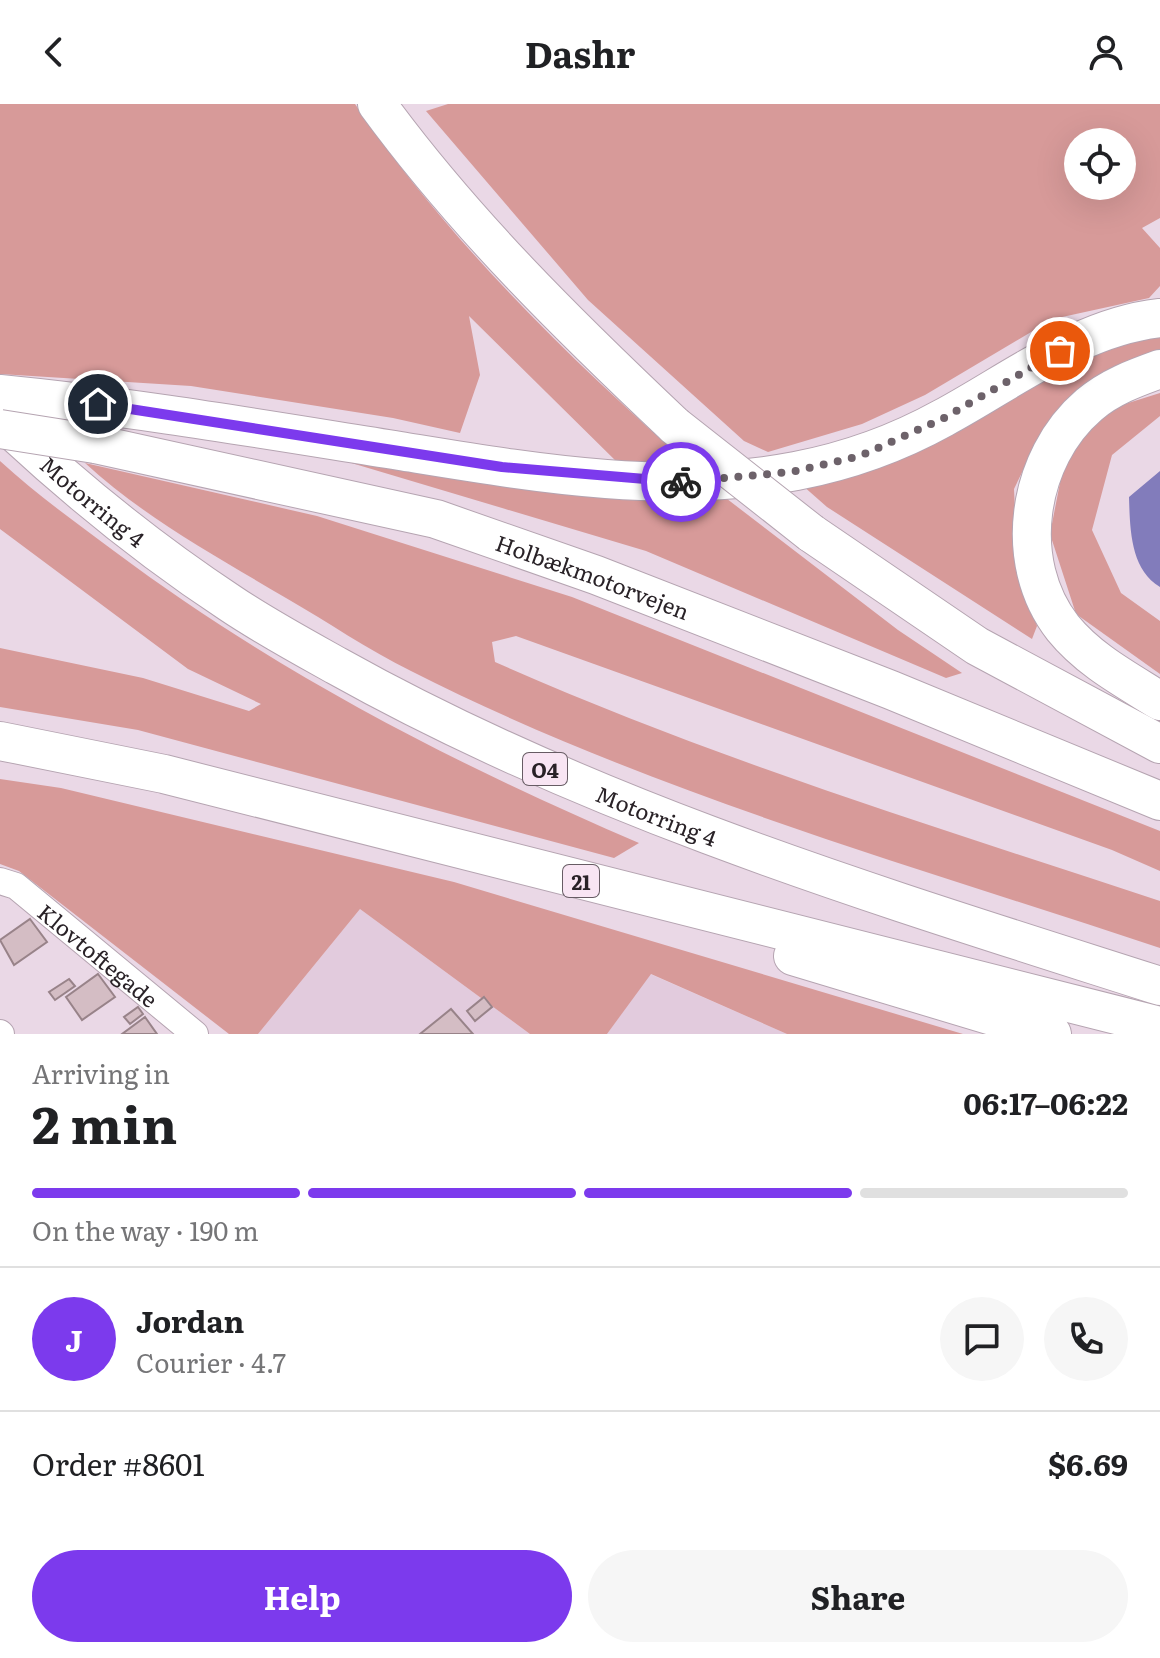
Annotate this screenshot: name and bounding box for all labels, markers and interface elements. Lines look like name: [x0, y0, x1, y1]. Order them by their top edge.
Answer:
text: Dashr: [525, 26, 635, 79]
icon: back: [32, 30, 76, 74]
icon: person: [1084, 30, 1128, 74]
map controls: [1064, 128, 1136, 200]
button: locate: [1064, 128, 1136, 200]
pin: [1026, 317, 1094, 385]
icon: bag: [1038, 329, 1082, 373]
pin: [64, 370, 132, 438]
icon: home: [76, 382, 120, 426]
courier: [641, 442, 721, 522]
street label: Motorring 4: [34, 447, 153, 554]
icon: bike: [659, 460, 703, 504]
street label: Holbækmotorvejen: [492, 525, 695, 627]
road number: O4: [523, 753, 567, 785]
street label: Motorring 4: [591, 776, 722, 853]
road number: 21: [563, 865, 599, 897]
street label: Klovtoftegade: [31, 895, 166, 1014]
text: Arriving in: [32, 1053, 170, 1092]
text: 06:17–06:22: [963, 1080, 1128, 1124]
text: 2 min: [32, 1083, 177, 1160]
text: On the way · 190 m: [32, 1210, 259, 1249]
button: chat: [940, 1297, 1024, 1381]
button: phone: [1044, 1297, 1128, 1381]
text: Jordan: [136, 1298, 244, 1342]
text: J: [65, 1317, 83, 1361]
text: Courier · 4.7: [136, 1342, 286, 1381]
text: Order #8601: [32, 1441, 205, 1485]
text: $6.69: [1048, 1441, 1128, 1485]
button: Help: [32, 1550, 572, 1642]
button: Share: [588, 1550, 1128, 1642]

